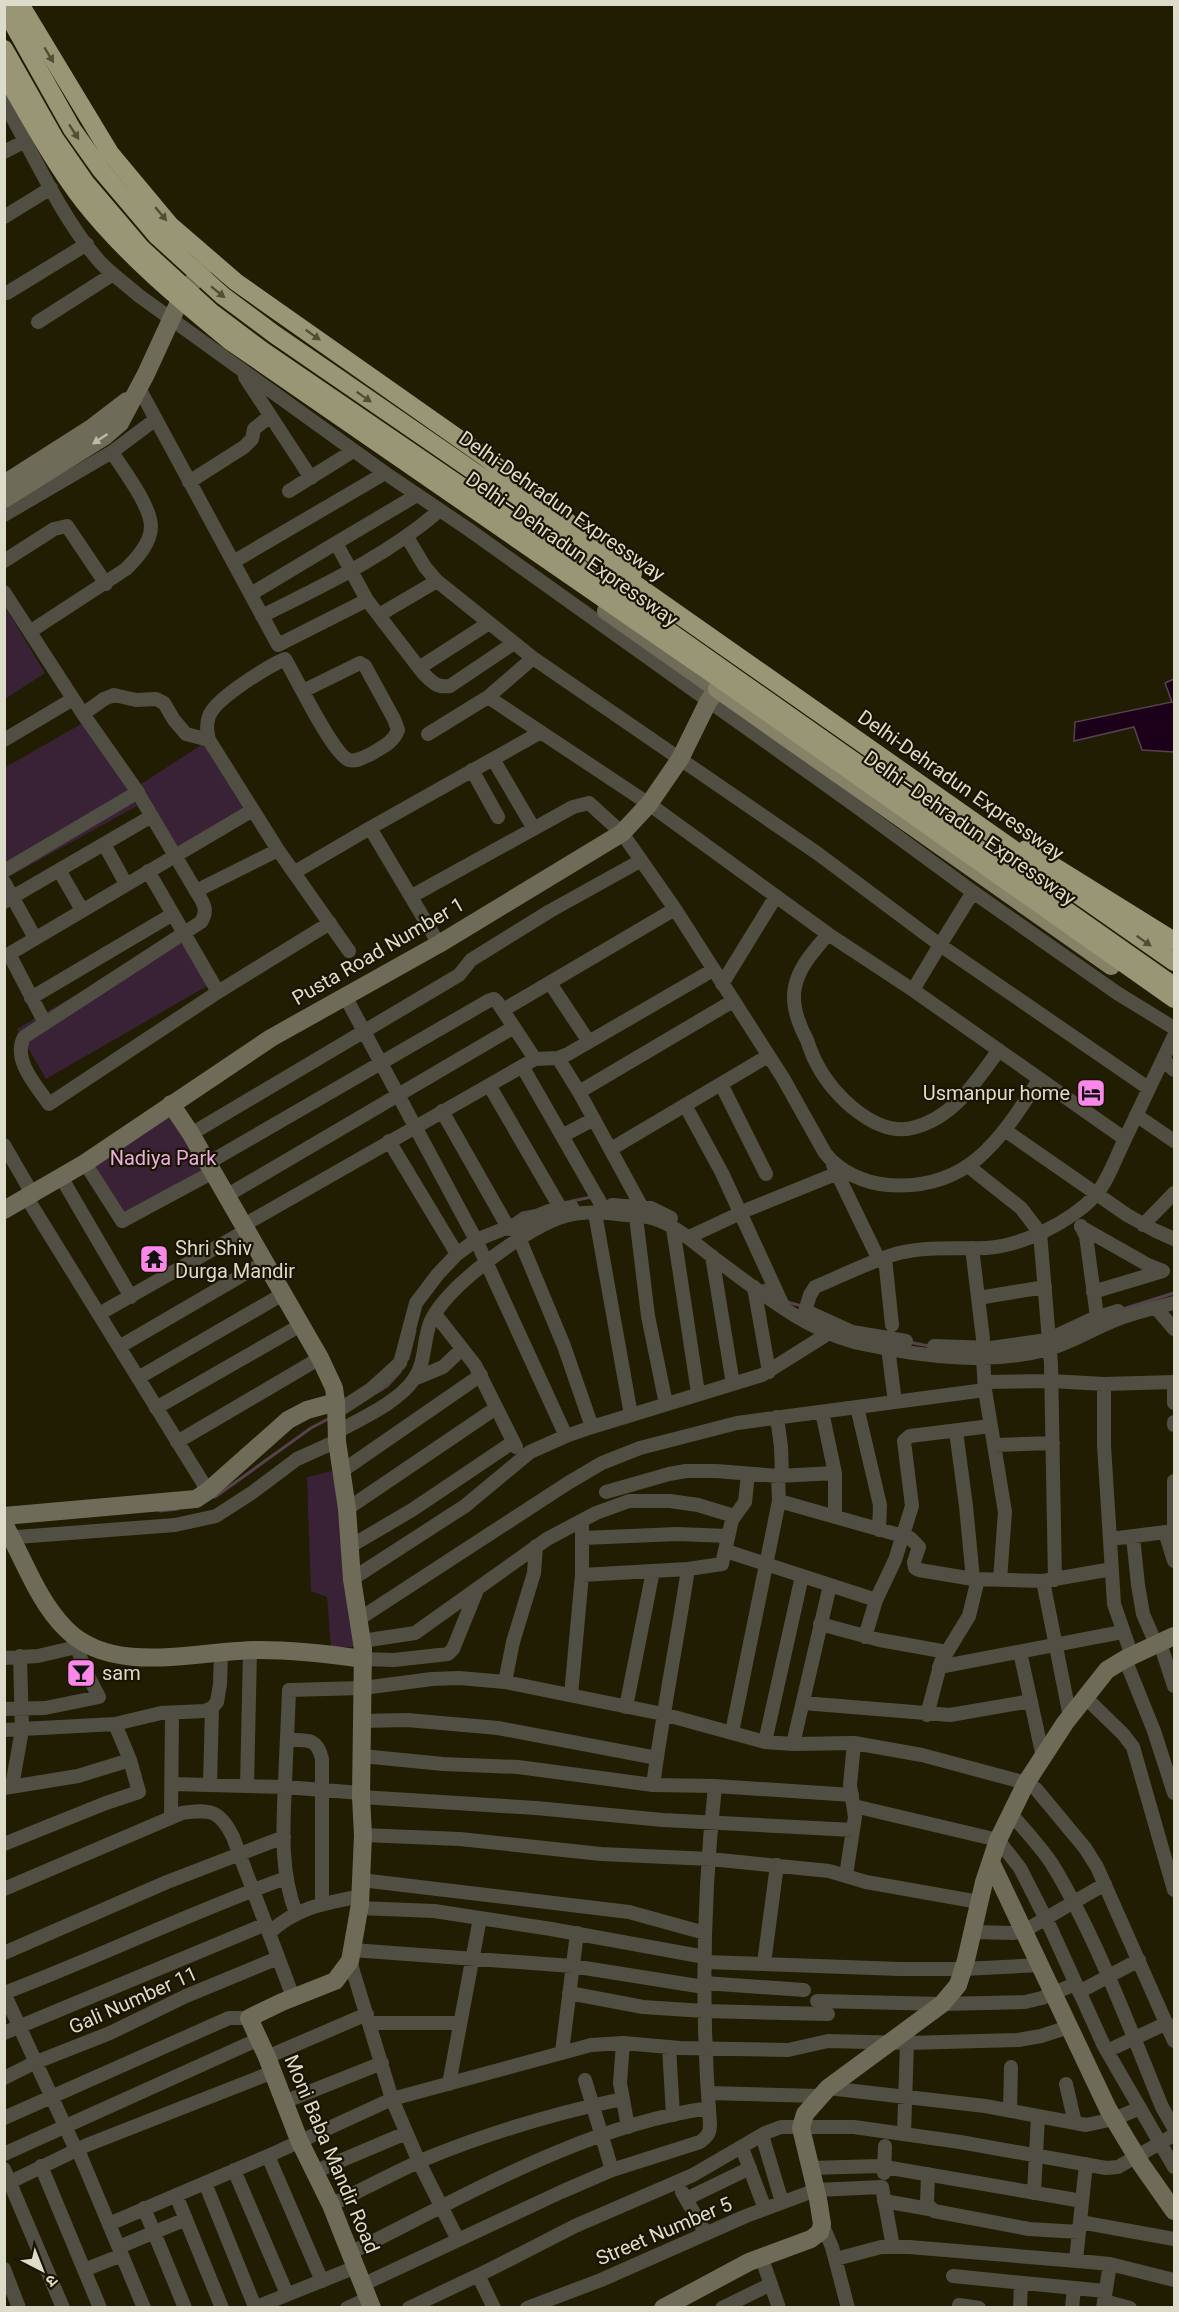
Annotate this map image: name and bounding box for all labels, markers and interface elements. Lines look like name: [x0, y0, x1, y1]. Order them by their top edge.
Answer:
one-way arrow: [44, 47, 55, 63]
one-way arrow: [69, 124, 80, 141]
one-way arrow: [154, 206, 167, 221]
one-way arrow: [211, 285, 226, 298]
one-way arrow: [305, 329, 321, 340]
one-way arrow: [356, 391, 372, 402]
street label: Delhi-Dehradun Expressway: [454, 426, 670, 587]
one-way arrow: [92, 433, 108, 445]
street label: Delhi–Dehradun Expressway: [461, 466, 683, 632]
street label: Delhi-Dehradun Expressway: [853, 705, 1069, 866]
street label: Delhi–Dehradun Expressway: [859, 745, 1081, 911]
street label: Pusta Road Number 1: [288, 892, 468, 1010]
one-way arrow: [1136, 935, 1152, 946]
hotel icon: Usmanpur home: [1075, 1077, 1107, 1109]
place label: Usmanpur home: [923, 1081, 1070, 1105]
park label: Nadiya Park: [110, 1146, 217, 1170]
place label: Shri Shiv Durga Mandir: [175, 1236, 295, 1283]
temple icon: Shri Shiv Durga Mandir: [138, 1243, 170, 1275]
bar icon: sam: [65, 1657, 97, 1689]
place label: sam: [102, 1661, 141, 1685]
street label: Gali Number 11: [65, 1961, 201, 2039]
street label: Moni Baba Mandir Road: [279, 2051, 385, 2257]
street label: Street Number 5: [592, 2192, 736, 2270]
north arrow: [12, 2240, 72, 2300]
text: उ: [41, 2271, 62, 2291]

